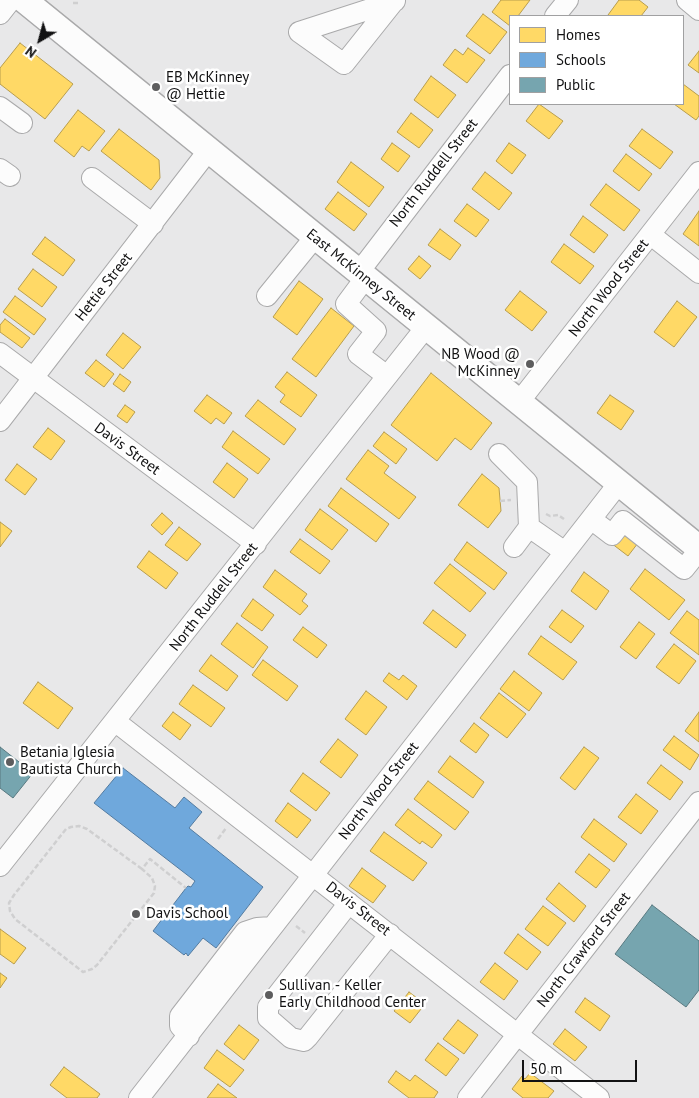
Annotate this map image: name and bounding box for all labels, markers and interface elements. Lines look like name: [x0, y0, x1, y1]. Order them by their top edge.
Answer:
north arrow: [15, 15, 65, 65]
legend: [509, 15, 684, 105]
text: Homes: [556, 25, 600, 44]
text: N: [22, 42, 40, 62]
text: Schools: [556, 50, 606, 69]
place label: EB McKinney @ Hettie: [166, 69, 249, 104]
text: Public: [556, 75, 595, 94]
marker: EB McKinney @ Hettie: [150, 81, 162, 93]
street label: North Ruddell Street: [386, 115, 482, 231]
street label: East McKinney Street: [303, 225, 419, 325]
street label: North Wood Street: [565, 235, 653, 341]
street label: Hettie Street: [72, 249, 136, 325]
place label: NB Wood @ McKinney: [441, 346, 520, 381]
marker: NB Wood @ McKinney: [524, 358, 536, 370]
street label: Davis Street: [91, 419, 163, 479]
street label: North Ruddell Street: [166, 539, 262, 655]
street label: North Wood Street: [335, 738, 423, 844]
place label: Betania Iglesia Bautista Church: [20, 744, 121, 779]
marker: Betania Iglesia Bautista Church: [4, 756, 16, 768]
street label: Davis Street: [322, 878, 394, 940]
street label: North Crawford Street: [534, 889, 634, 1011]
place label: Davis School: [146, 905, 228, 923]
marker: Davis School: [130, 908, 142, 920]
place label: Sullivan - Keller Early Childhood Center: [279, 977, 426, 1012]
marker: Sullivan - Keller Early Childhood Center: [263, 989, 275, 1001]
scale bar: [524, 1050, 639, 1082]
text: 50 m: [530, 1059, 563, 1078]

